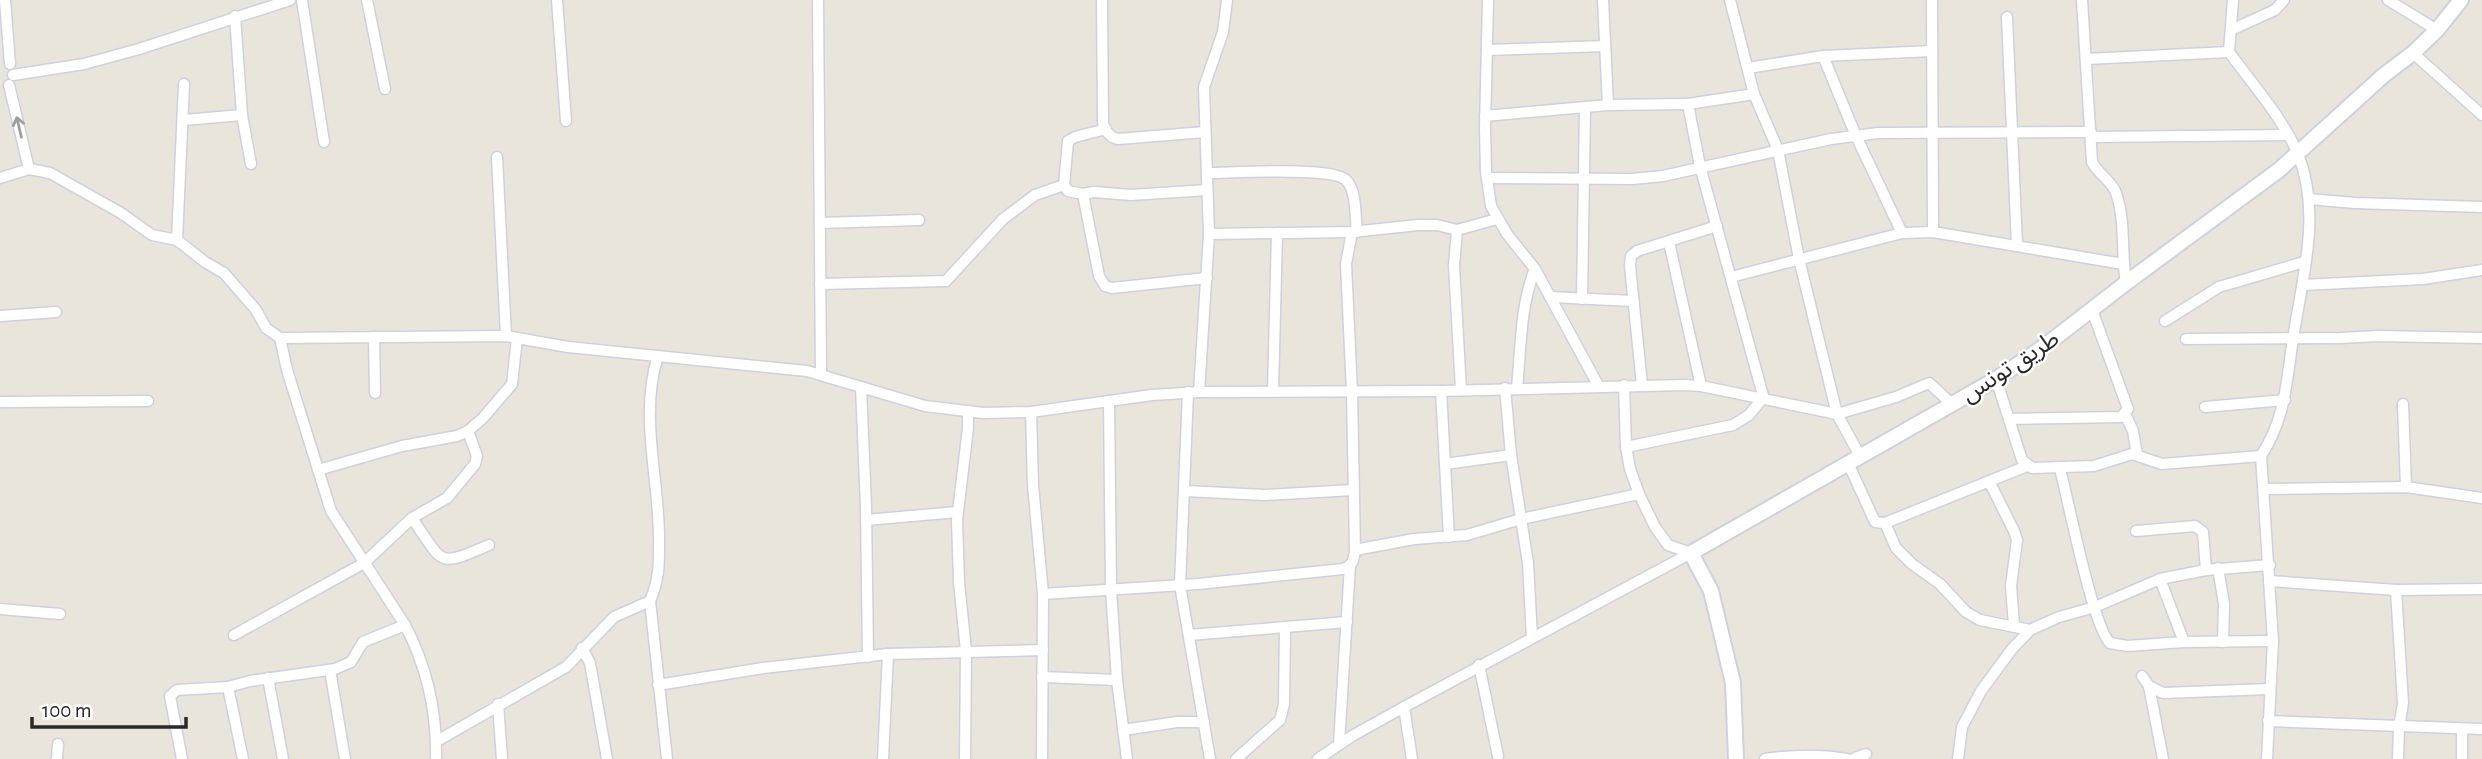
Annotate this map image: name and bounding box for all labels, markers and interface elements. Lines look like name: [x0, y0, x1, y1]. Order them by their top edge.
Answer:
one-way arrow: [12, 116, 25, 139]
street label: طريق تونس: [1957, 327, 2065, 409]
scale bar: [32, 686, 186, 730]
text: 100 m: [42, 700, 92, 721]

